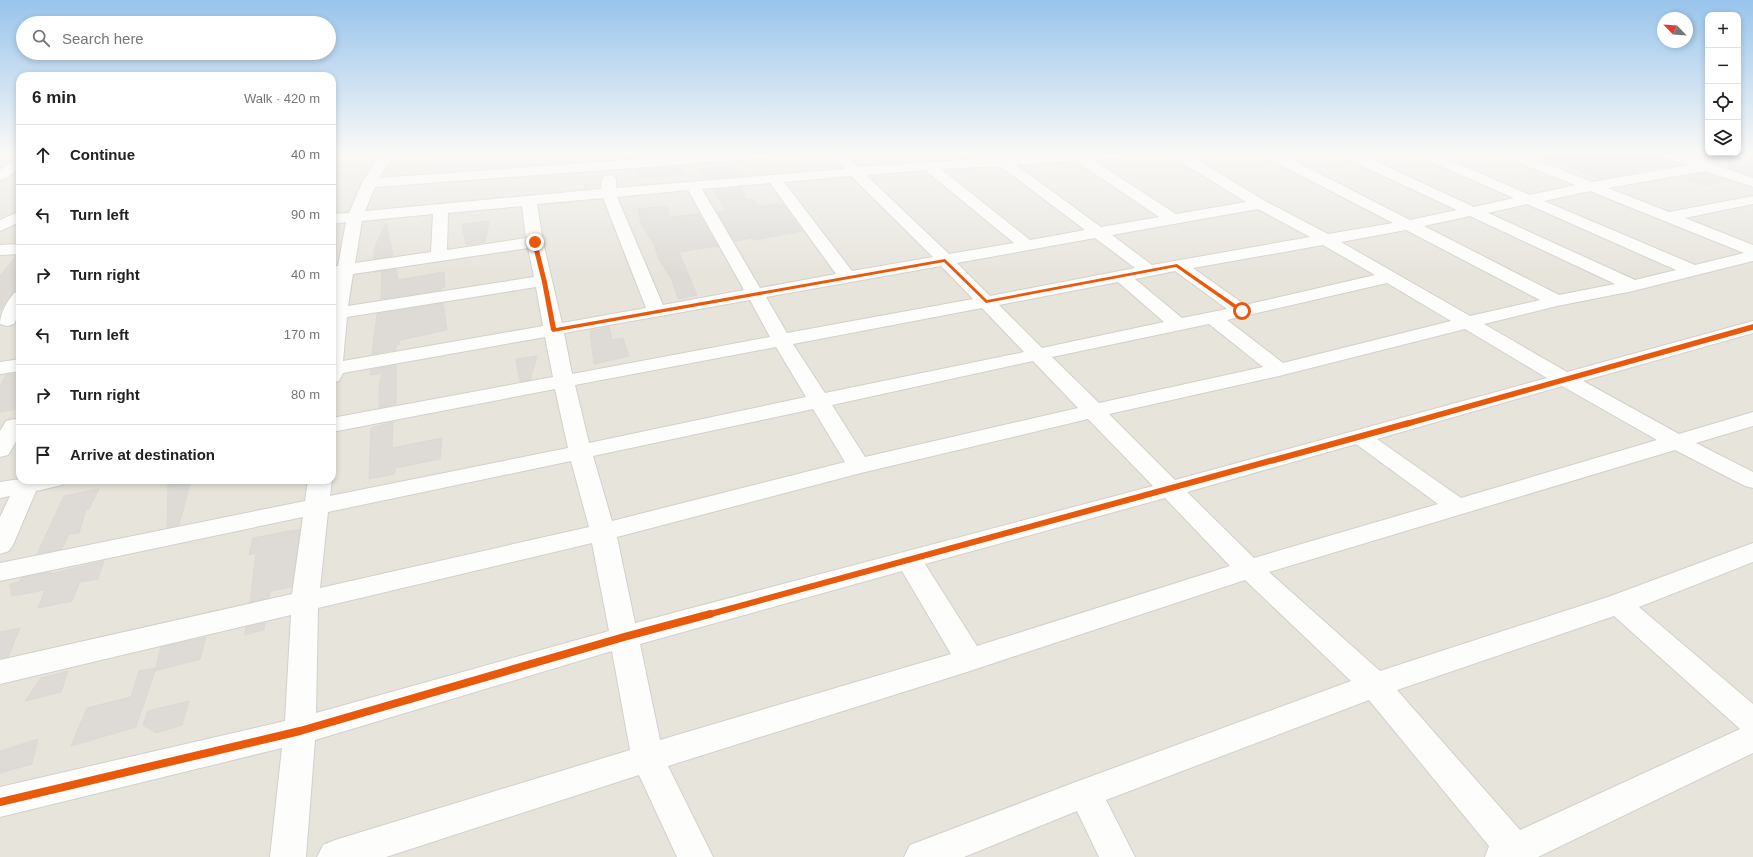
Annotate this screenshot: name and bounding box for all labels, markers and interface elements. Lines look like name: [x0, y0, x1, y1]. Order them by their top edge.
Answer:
north arrow: [1657, 12, 1693, 48]
map controls: [1705, 12, 1741, 156]
button: +: [1705, 12, 1741, 48]
search box: [16, 16, 336, 60]
icon: search: [30, 27, 52, 49]
text: Search here: [62, 30, 144, 47]
button: −: [1705, 48, 1741, 84]
button: locate: [1705, 84, 1741, 120]
text: 6 min: [32, 88, 76, 107]
text: Walk · 420 m: [244, 91, 320, 106]
button: layers: [1705, 120, 1741, 156]
icon: ahead: [32, 144, 54, 166]
text: Continue: [70, 146, 135, 163]
text: 40 m: [291, 147, 320, 162]
icon: left: [32, 204, 54, 226]
text: Turn left: [70, 206, 129, 223]
text: 90 m: [291, 207, 320, 222]
route end: [526, 233, 544, 251]
icon: right: [32, 264, 54, 286]
text: Turn right: [70, 266, 140, 283]
text: 40 m: [291, 267, 320, 282]
route start: [1233, 302, 1251, 320]
icon: left: [32, 324, 54, 346]
text: Turn left: [70, 326, 129, 343]
text: 170 m: [284, 327, 320, 342]
icon: right: [32, 384, 54, 406]
text: Turn right: [70, 386, 140, 403]
text: 80 m: [291, 387, 320, 402]
icon: arrive: [32, 444, 54, 466]
text: Arrive at destination: [70, 446, 215, 463]

